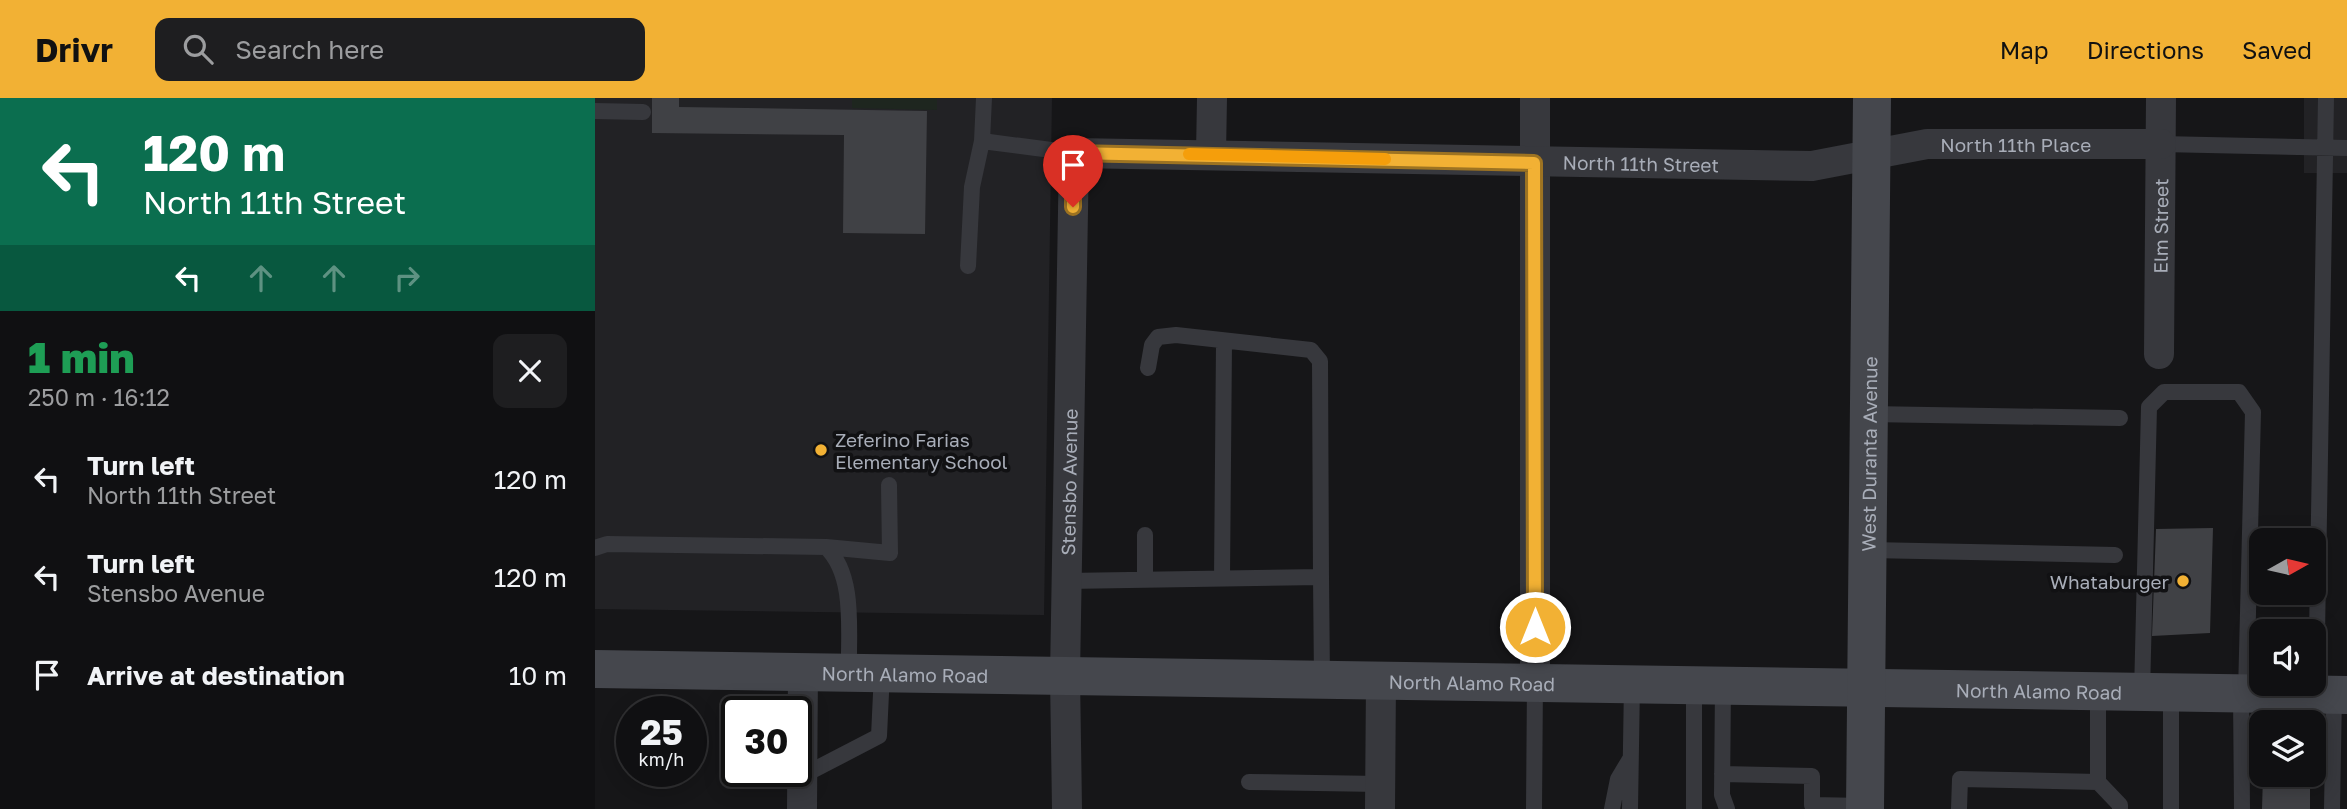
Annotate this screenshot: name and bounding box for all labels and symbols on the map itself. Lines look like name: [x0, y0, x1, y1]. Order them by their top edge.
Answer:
street label: North 11th Place: [1940, 133, 2091, 156]
pin: [1043, 135, 1103, 207]
street label: North 11th Street: [1562, 150, 1719, 176]
street label: Elm Street: [2148, 178, 2172, 274]
street label: West Duranta Avenue: [1856, 356, 1881, 552]
street label: Stensbo Avenue: [1056, 408, 1081, 556]
place label: Zeferino Farias Elementary School: [835, 428, 1008, 473]
marker: Zeferino Farias Elementary School: [813, 442, 829, 458]
north arrow: [2249, 528, 2326, 606]
place label: Whataburger: [2050, 570, 2170, 593]
marker: Whataburger: [2175, 573, 2191, 589]
position arrow: [1498, 590, 1572, 664]
street label: North Alamo Road: [822, 661, 988, 686]
street label: North Alamo Road: [1388, 669, 1555, 695]
street label: North Alamo Road: [1955, 678, 2122, 703]
speed limit sign: 30: [721, 696, 812, 787]

